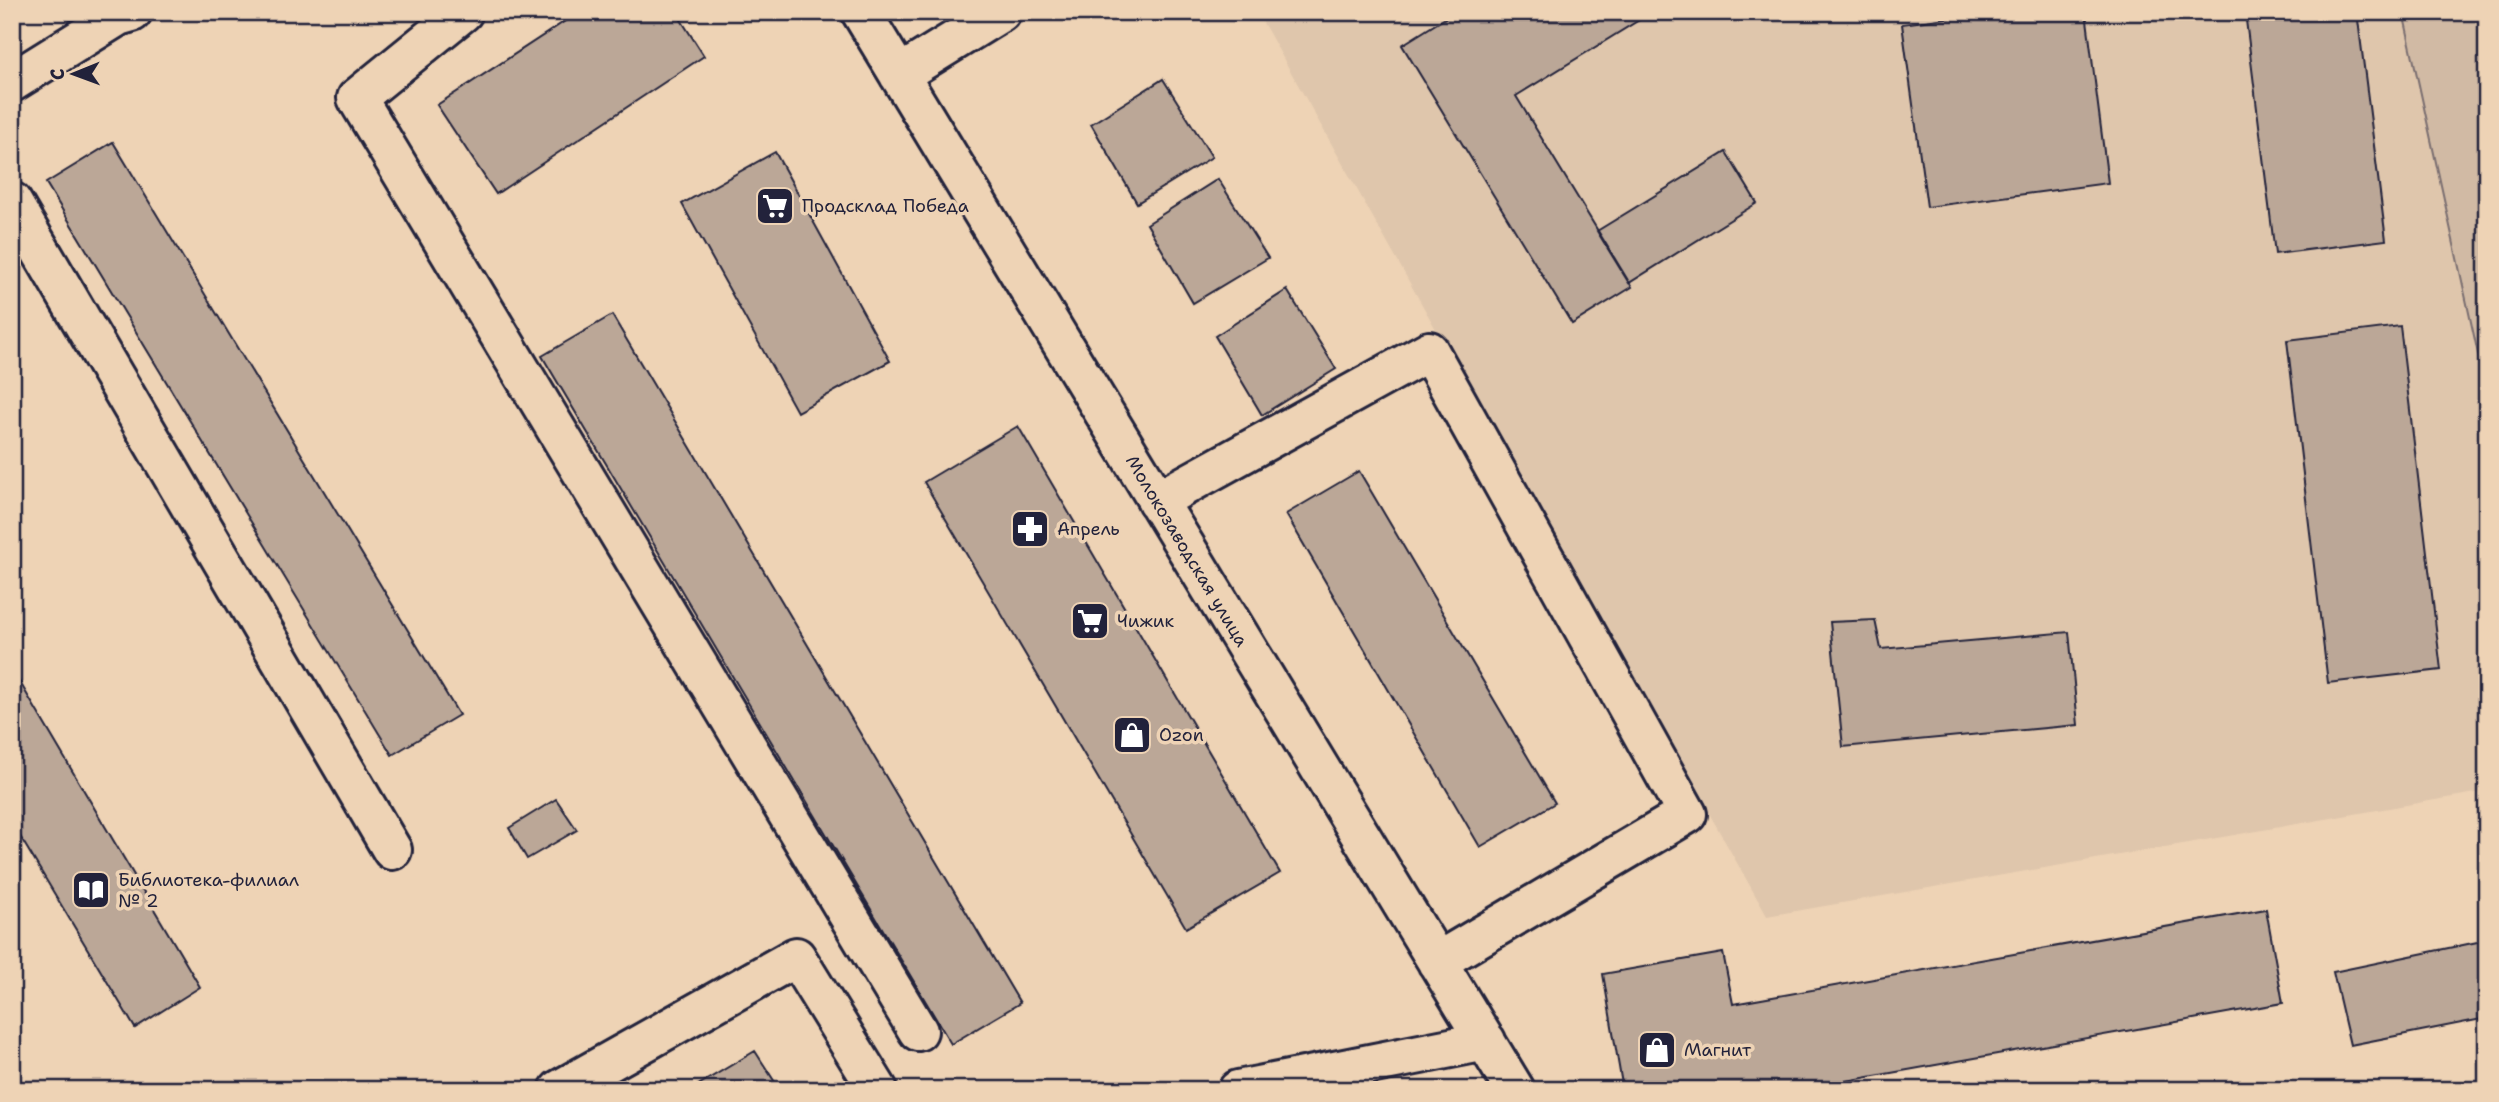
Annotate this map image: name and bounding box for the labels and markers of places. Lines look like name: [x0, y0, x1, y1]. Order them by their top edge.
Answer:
supermarket icon: Продсклад Победа: [754, 185, 796, 227]
place label: Продсклад Победа: [802, 194, 969, 218]
pharmacy icon: Апрель: [1009, 508, 1051, 550]
place label: Апрель: [1057, 517, 1120, 541]
supermarket icon: Чижик: [1069, 600, 1111, 642]
place label: Чижик: [1117, 609, 1175, 633]
shop icon: Ozon: [1111, 714, 1153, 756]
place label: Ozon: [1159, 723, 1204, 747]
place label: Библиотека-филиал № 2: [118, 868, 299, 913]
library icon: Библиотека-филиал № 2: [70, 869, 112, 911]
shop icon: Магнит: [1636, 1029, 1678, 1071]
place label: Магнит: [1684, 1038, 1752, 1062]

